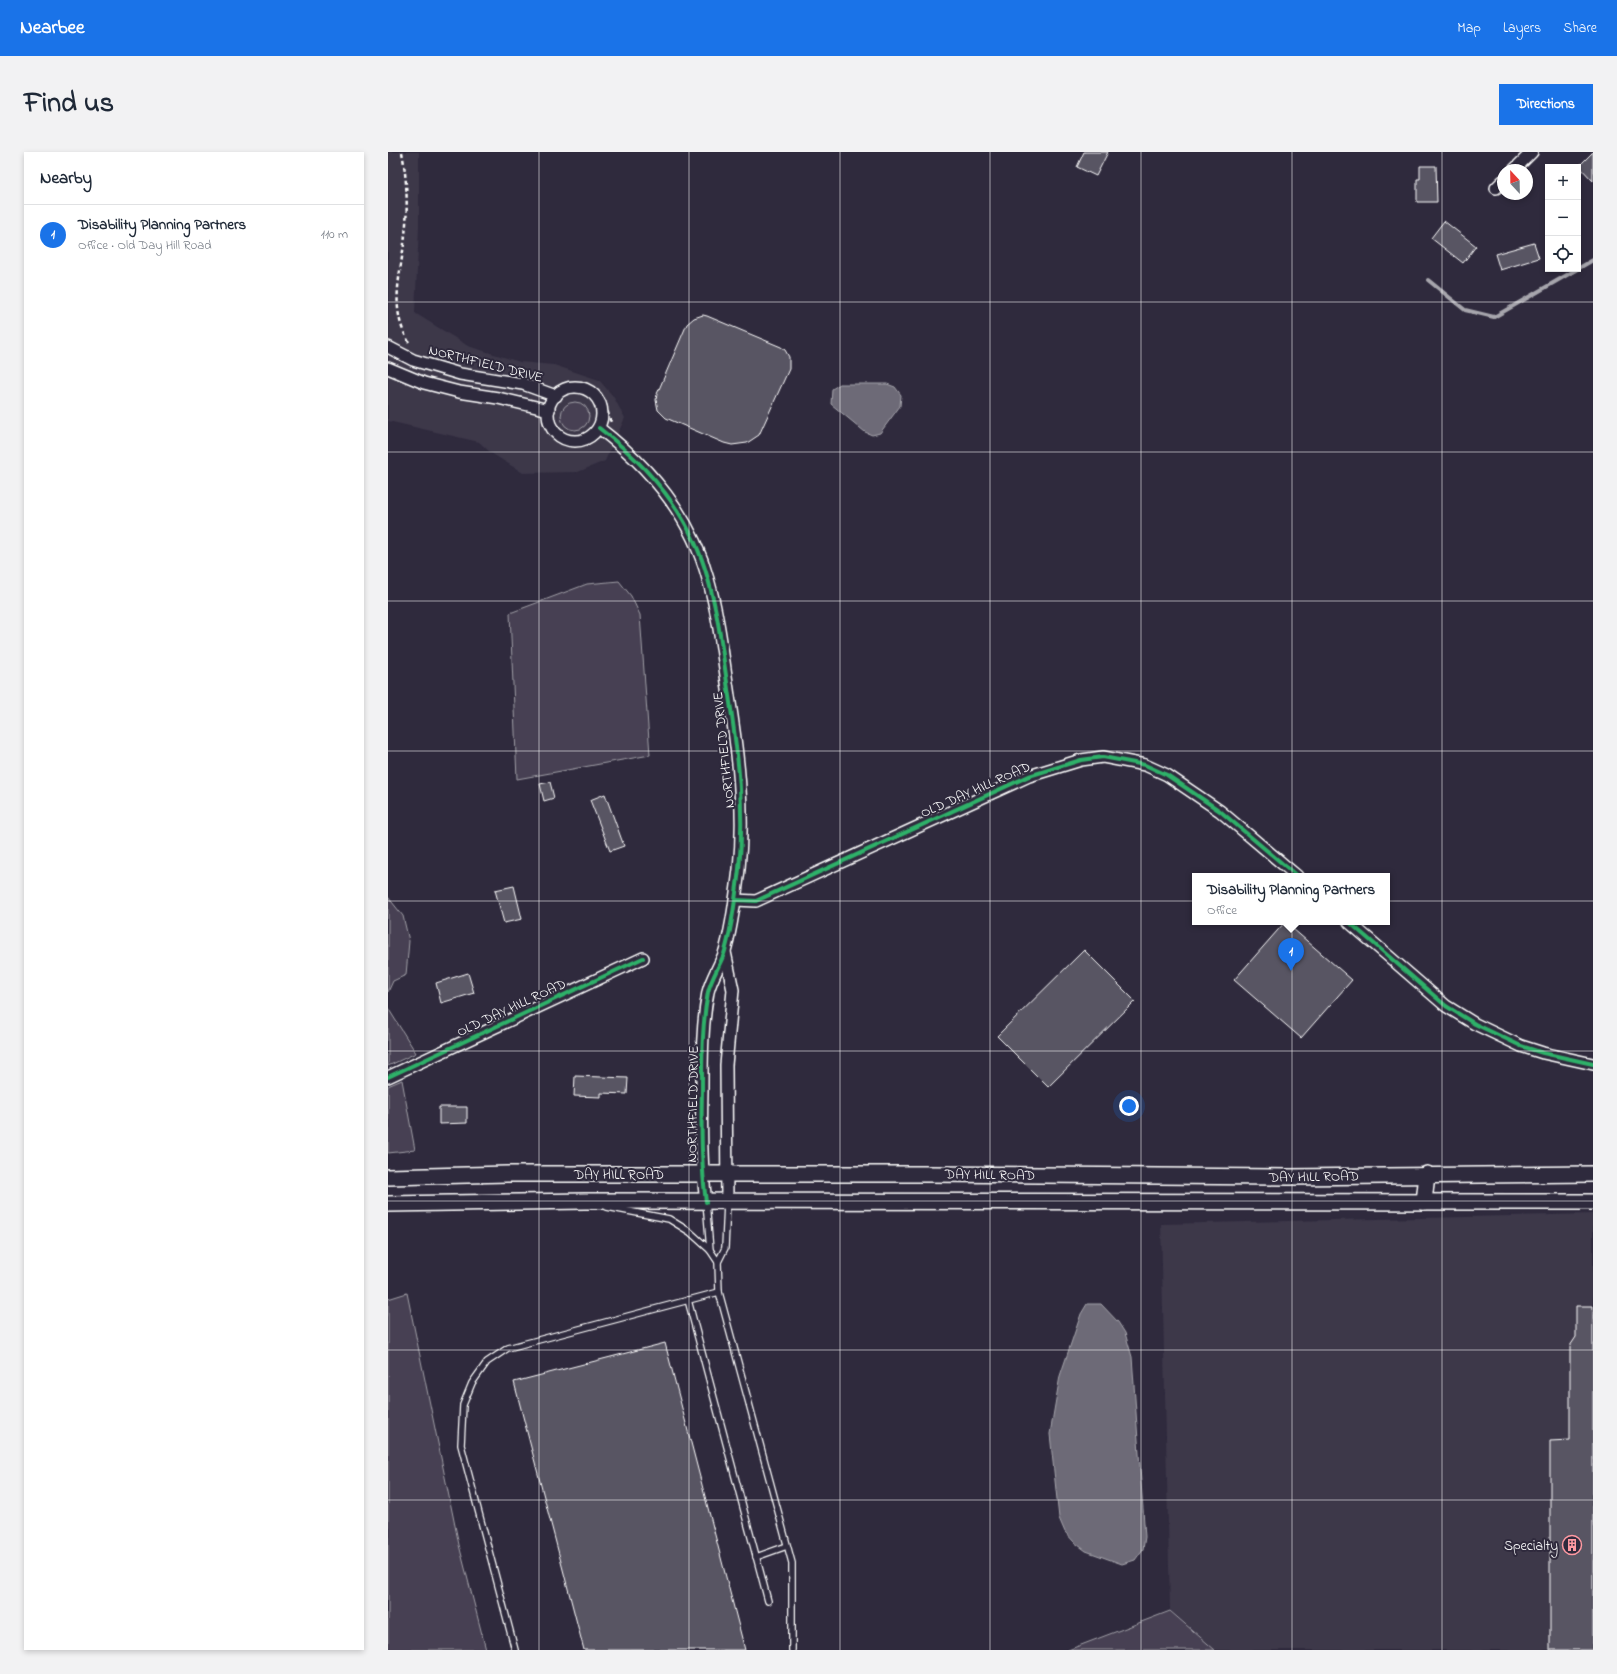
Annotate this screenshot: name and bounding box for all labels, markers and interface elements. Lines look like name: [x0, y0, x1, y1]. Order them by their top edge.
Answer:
text: Nearbee: [20, 15, 85, 42]
text: Map: [1457, 18, 1481, 39]
text: Layers: [1503, 18, 1541, 39]
text: Share: [1563, 18, 1597, 39]
text: Find us: [24, 84, 114, 125]
button: Directions: [1499, 84, 1593, 125]
north arrow: [1497, 164, 1533, 200]
map controls: [1545, 164, 1581, 272]
button: +: [1545, 164, 1581, 200]
text: Nearby: [40, 166, 92, 191]
button: −: [1545, 200, 1581, 236]
text: Disability Planning Partners: [78, 214, 246, 236]
text: 1: [51, 225, 55, 244]
text: 110 m: [321, 225, 348, 244]
text: Office · Old Day Hill Road: [78, 236, 212, 255]
button: locate: [1545, 236, 1581, 272]
street label: NORTHFIELD DRIVE: [426, 340, 545, 389]
street label: NORTHFIELD DRIVE: [708, 691, 741, 809]
street label: OLD DAY HILL ROAD: [917, 757, 1034, 824]
popup: [1192, 873, 1390, 925]
text: Disability Planning Partners: [1207, 879, 1375, 901]
text: Office: [1207, 901, 1237, 920]
pin: 1: [1278, 938, 1304, 971]
street label: OLD DAY HILL ROAD: [454, 974, 570, 1043]
street label: NORTHFIELD DRIVE: [682, 1045, 705, 1163]
your location: [1119, 1096, 1139, 1116]
street label: DAY HILL ROAD: [944, 1164, 1035, 1187]
street label: DAY HILL ROAD: [573, 1165, 664, 1186]
street label: DAY HILL ROAD: [1268, 1166, 1359, 1189]
building icon: Specialty: [1561, 1534, 1583, 1556]
place label: Specialty: [1504, 1536, 1558, 1558]

